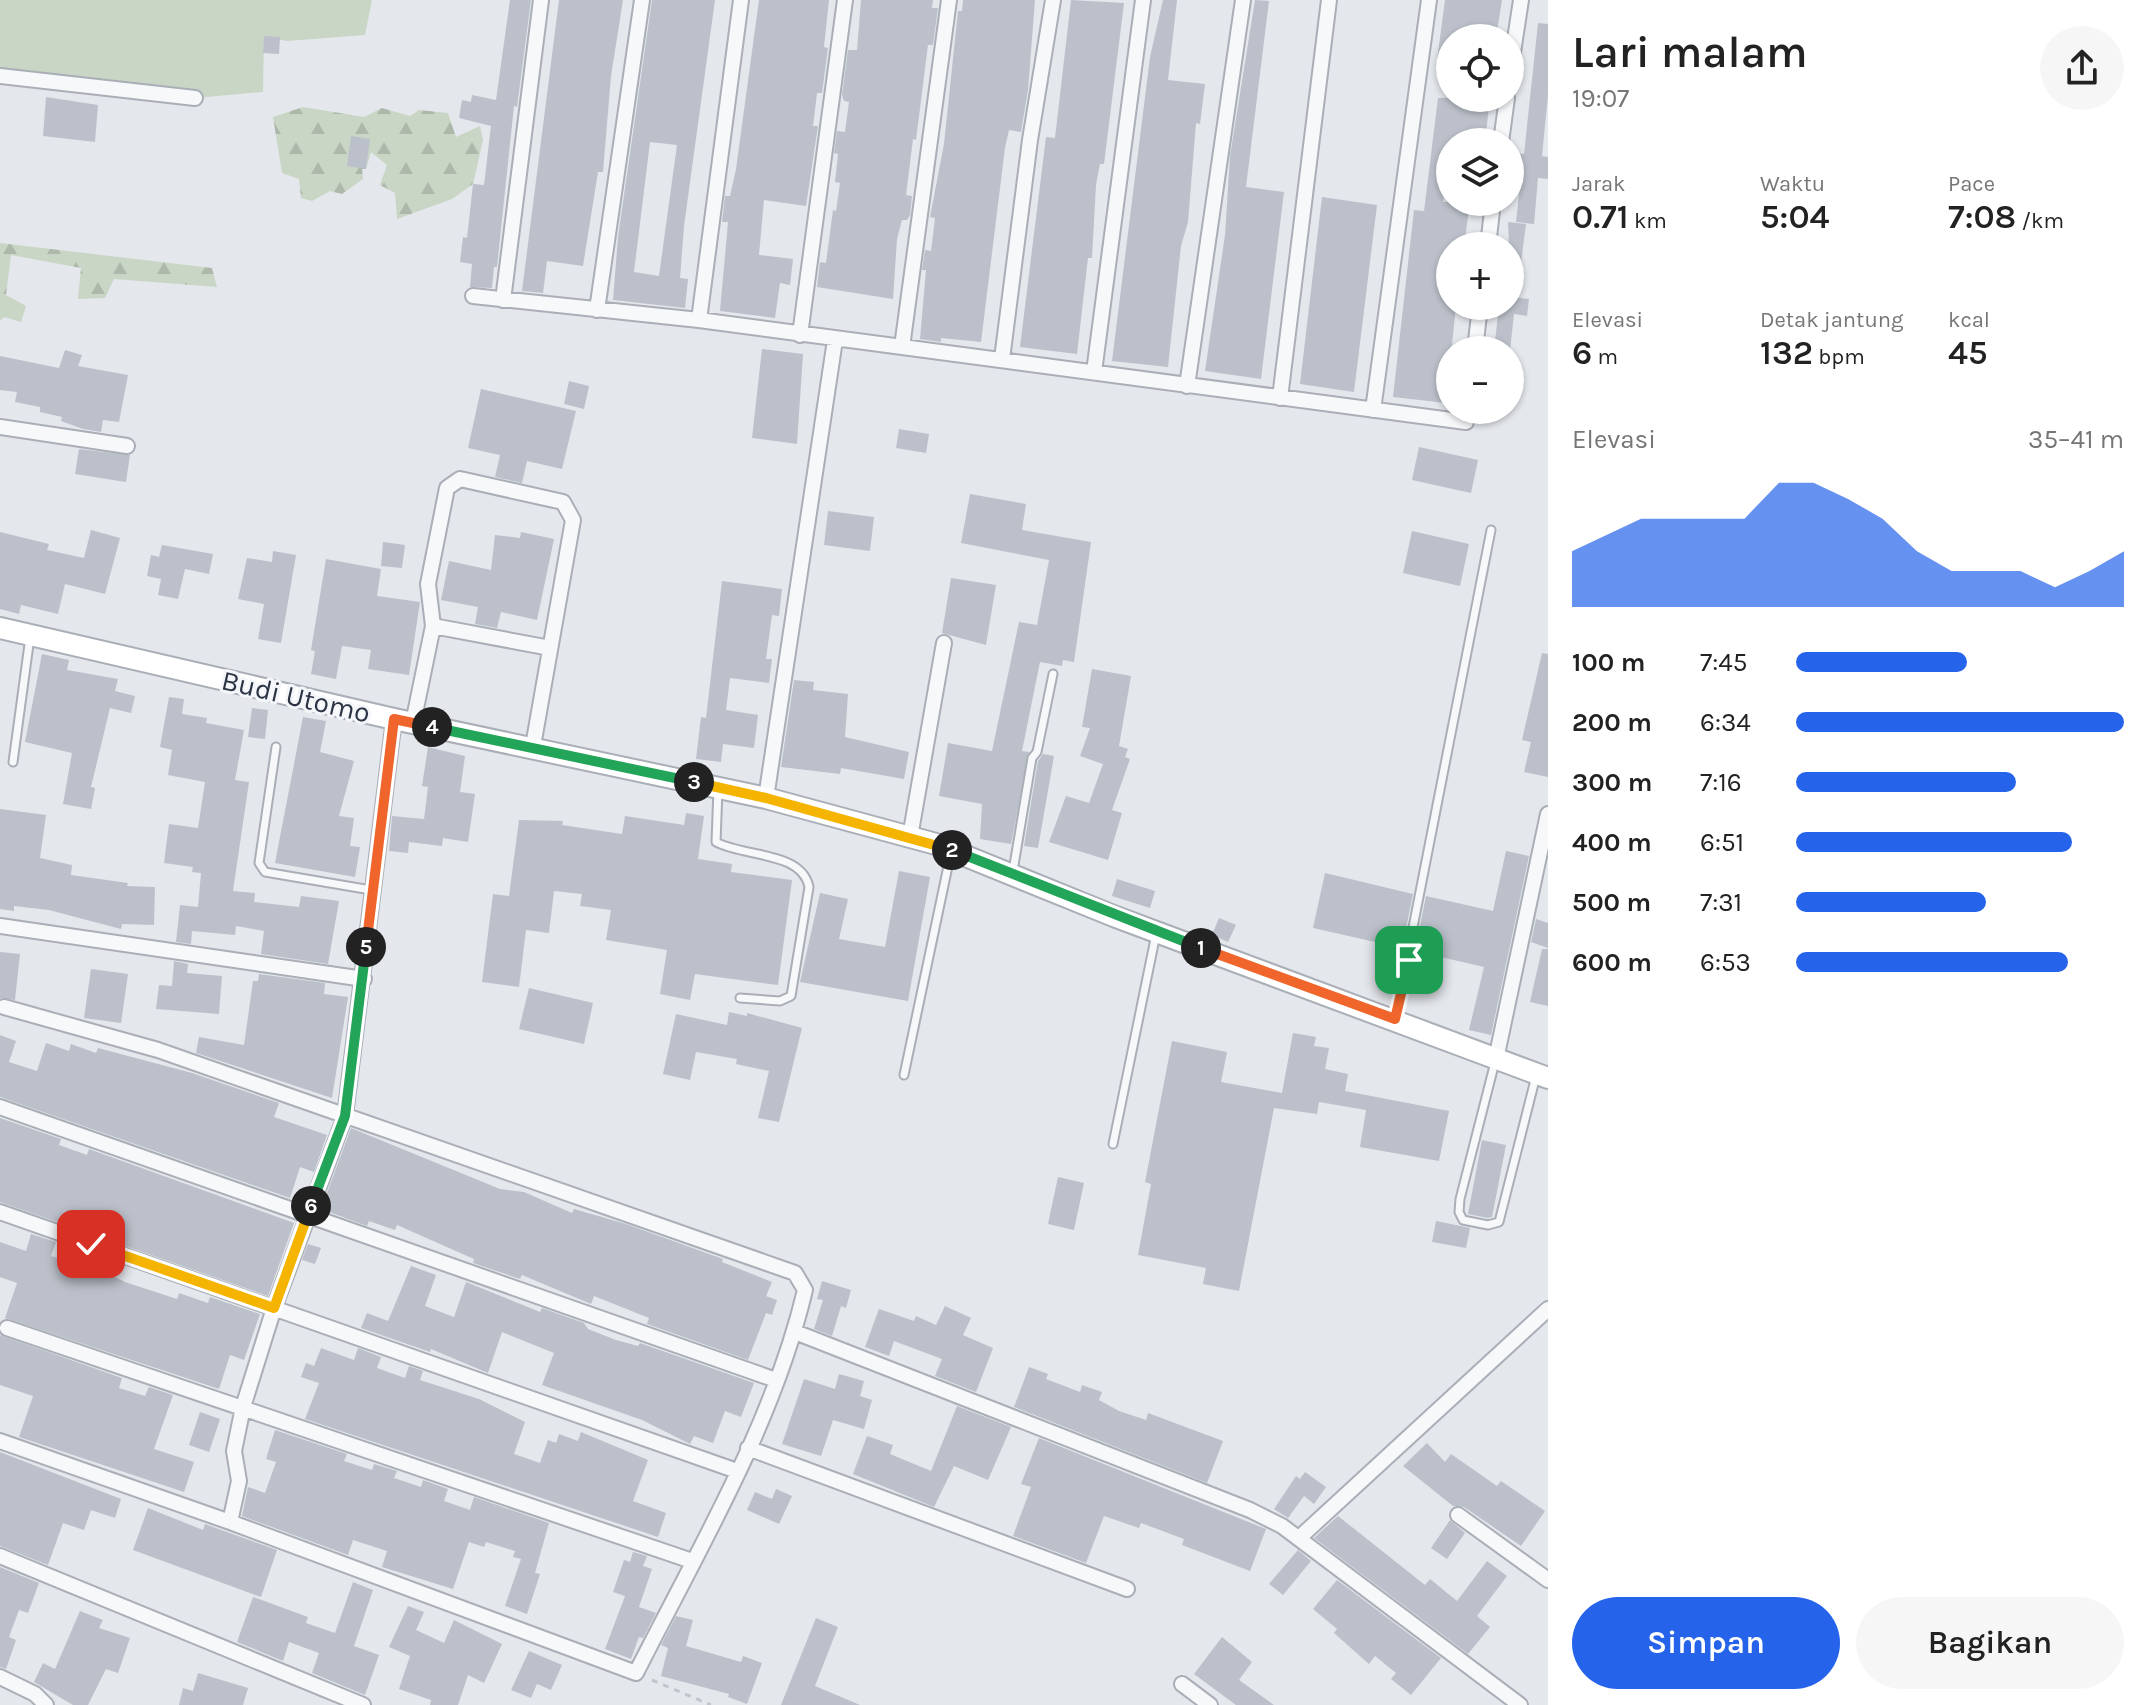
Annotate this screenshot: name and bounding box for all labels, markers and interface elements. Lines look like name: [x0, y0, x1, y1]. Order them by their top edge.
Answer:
map controls: [1436, 24, 1524, 424]
button: locate: [1436, 24, 1524, 112]
button: share: [2040, 26, 2124, 110]
text: Lari malam: [1572, 27, 1808, 78]
text: 19:07: [1572, 83, 1629, 114]
button: layers: [1436, 128, 1524, 216]
text: Jarak: [1572, 171, 1625, 197]
text: Waktu: [1760, 171, 1825, 197]
text: Pace: [1948, 171, 1995, 197]
text: 0.71: [1572, 197, 1629, 237]
text: 5:04: [1760, 197, 1829, 237]
text: 7:08: [1948, 197, 2016, 237]
text: km: [1629, 208, 1667, 234]
text: /km: [2016, 208, 2064, 234]
button: +: [1436, 232, 1524, 320]
text: Elevasi: [1572, 307, 1643, 333]
text: Detak jantung: [1760, 307, 1903, 333]
text: kcal: [1948, 307, 1990, 333]
text: 6: [1572, 333, 1592, 373]
text: 132: [1760, 333, 1813, 373]
text: 45: [1948, 333, 1988, 373]
button: −: [1436, 336, 1524, 424]
text: m: [1592, 344, 1618, 370]
text: bpm: [1813, 344, 1865, 370]
text: Elevasi: [1572, 424, 1656, 455]
text: 35–41 m: [2028, 424, 2124, 455]
text: 100 m: [1572, 647, 1645, 678]
text: 7:45: [1700, 647, 1747, 678]
street label: Budi Utomo: [218, 663, 373, 730]
pin: 4: [412, 707, 452, 747]
text: 200 m: [1572, 707, 1652, 738]
text: 6:34: [1700, 707, 1751, 738]
text: 4: [425, 714, 439, 740]
pin: 3: [674, 762, 714, 802]
text: 300 m: [1572, 767, 1652, 798]
text: 7:16: [1700, 767, 1742, 798]
text: 3: [687, 769, 701, 795]
text: 400 m: [1572, 827, 1652, 858]
text: 6:51: [1700, 827, 1744, 858]
pin: 2: [932, 830, 972, 870]
text: 2: [945, 837, 959, 863]
text: 500 m: [1572, 887, 1651, 918]
text: 7:31: [1700, 887, 1742, 918]
pin: [1375, 926, 1443, 994]
pin: 5: [346, 927, 386, 967]
pin: 1: [1181, 928, 1221, 968]
text: 5: [360, 934, 372, 960]
text: 1: [1197, 935, 1205, 961]
icon: arrive: [1387, 938, 1431, 982]
text: 600 m: [1572, 947, 1652, 978]
text: 6:53: [1700, 947, 1751, 978]
pin: 6: [291, 1186, 331, 1226]
text: 6: [304, 1193, 318, 1219]
pin: [57, 1210, 125, 1278]
icon: check: [69, 1222, 113, 1266]
button: Simpan: [1572, 1597, 1840, 1689]
button: Bagikan: [1856, 1597, 2124, 1689]

